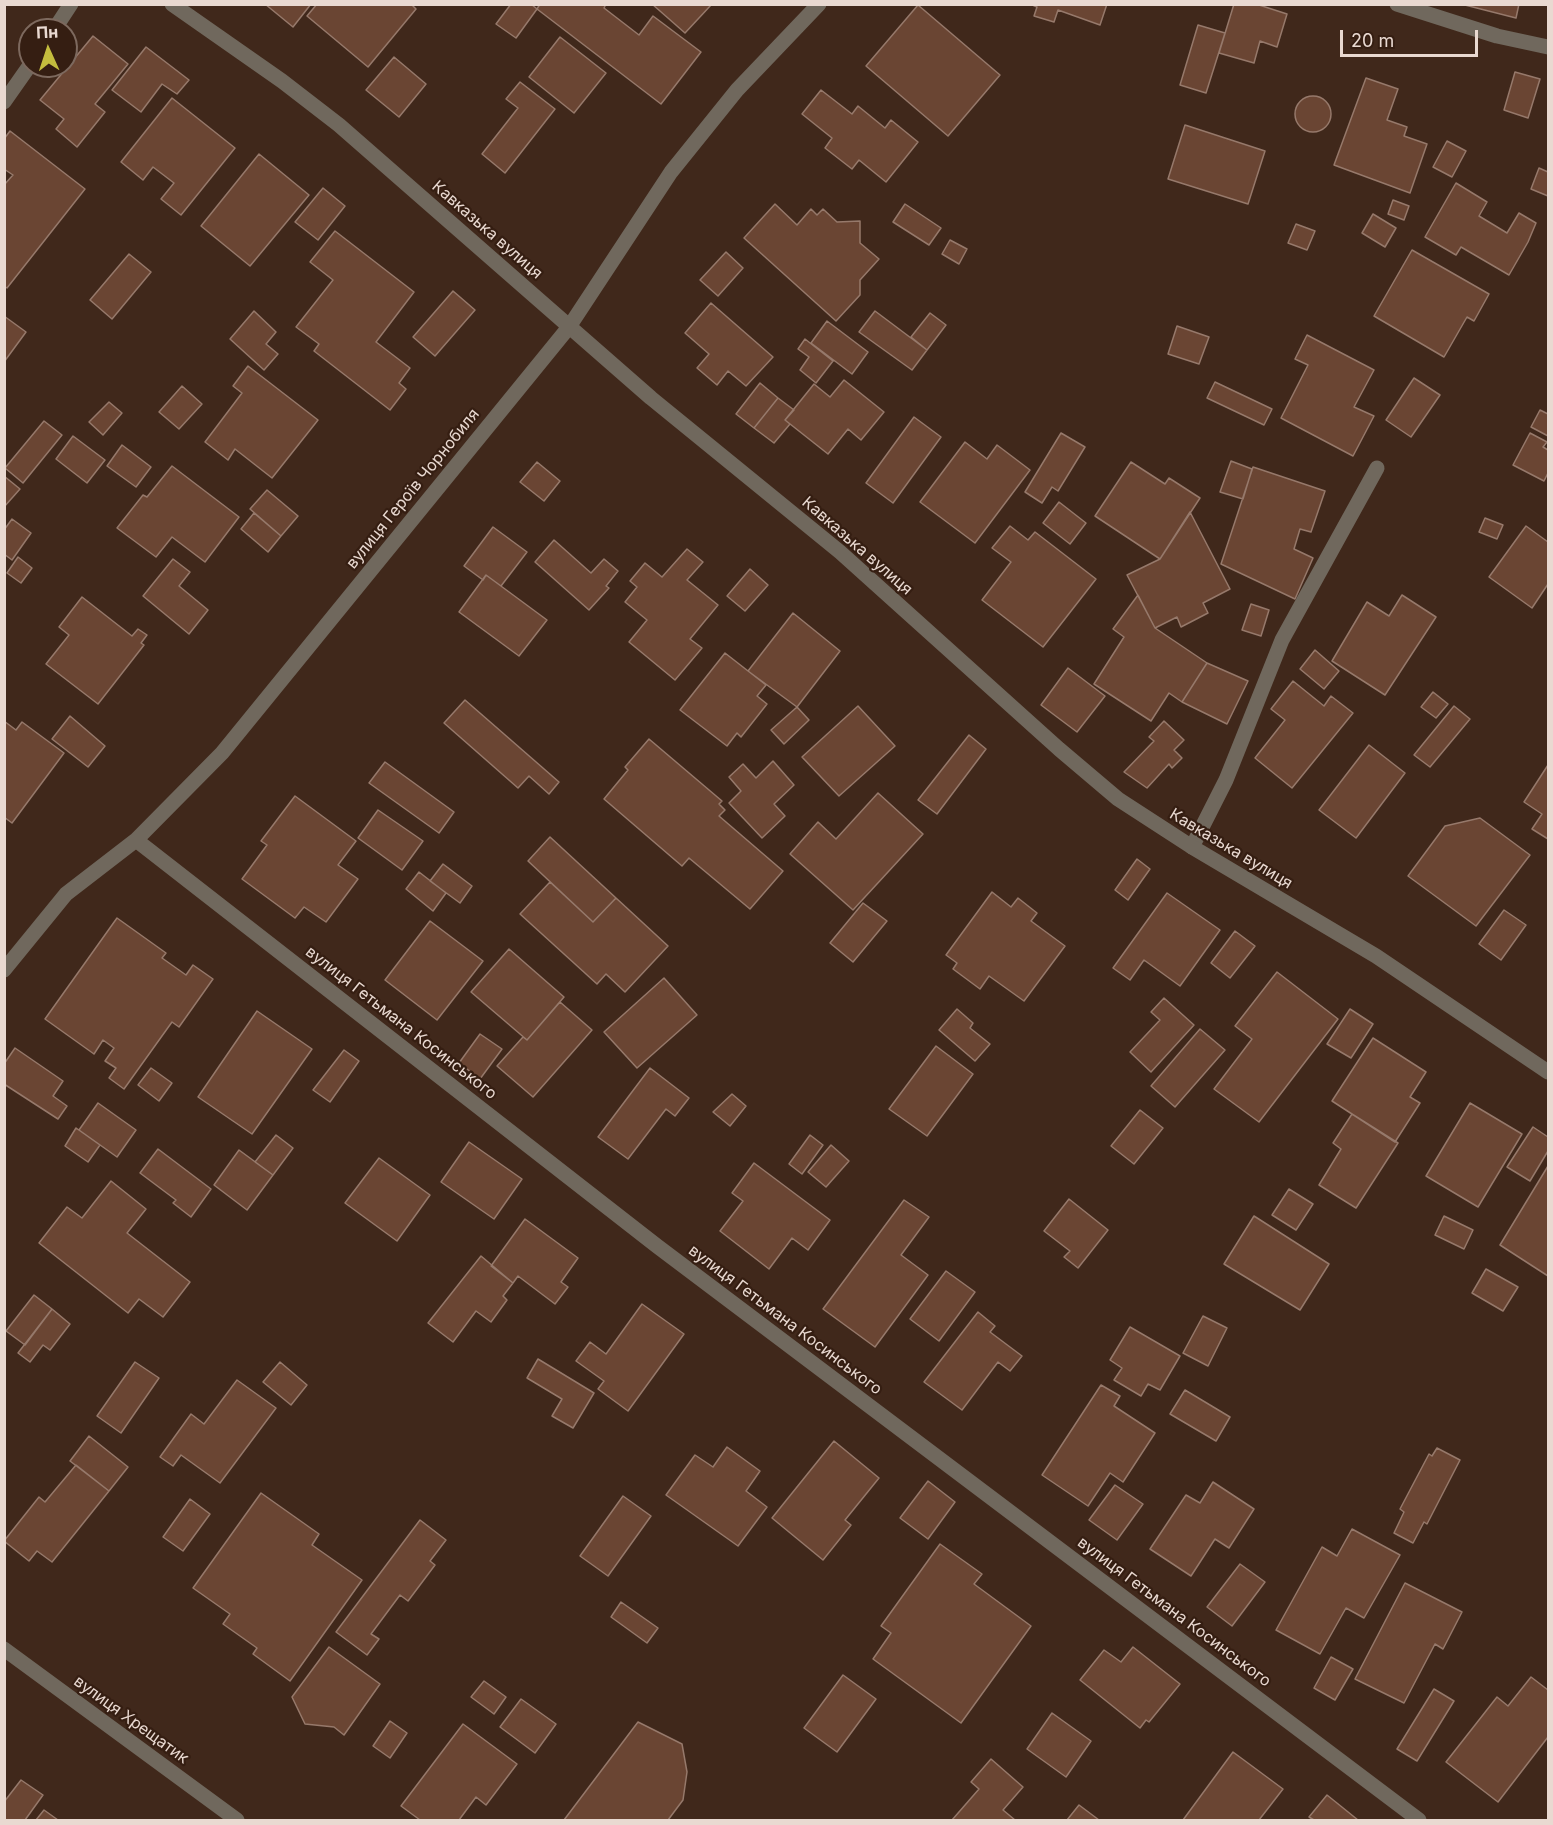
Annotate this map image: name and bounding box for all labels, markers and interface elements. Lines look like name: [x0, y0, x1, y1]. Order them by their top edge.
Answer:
north arrow: [18, 18, 78, 78]
scale bar: [1343, 18, 1481, 56]
text: Пн: [36, 21, 59, 43]
text: 20 m: [1351, 30, 1394, 51]
street label: Кавказька вулиця: [428, 177, 546, 283]
street label: вулиця Героїв Чорнобиля: [343, 405, 483, 573]
street label: Кавказька вулиця: [798, 493, 916, 599]
street label: Кавказька вулиця: [1166, 805, 1296, 893]
street label: вулиця Гетьмана Косинського: [302, 942, 500, 1104]
street label: вулиця Гетьмана Косинського: [685, 1241, 885, 1399]
street label: вулиця Гетьмана Косинського: [1074, 1533, 1274, 1691]
street label: вулиця Хрещатик: [70, 1672, 192, 1768]

